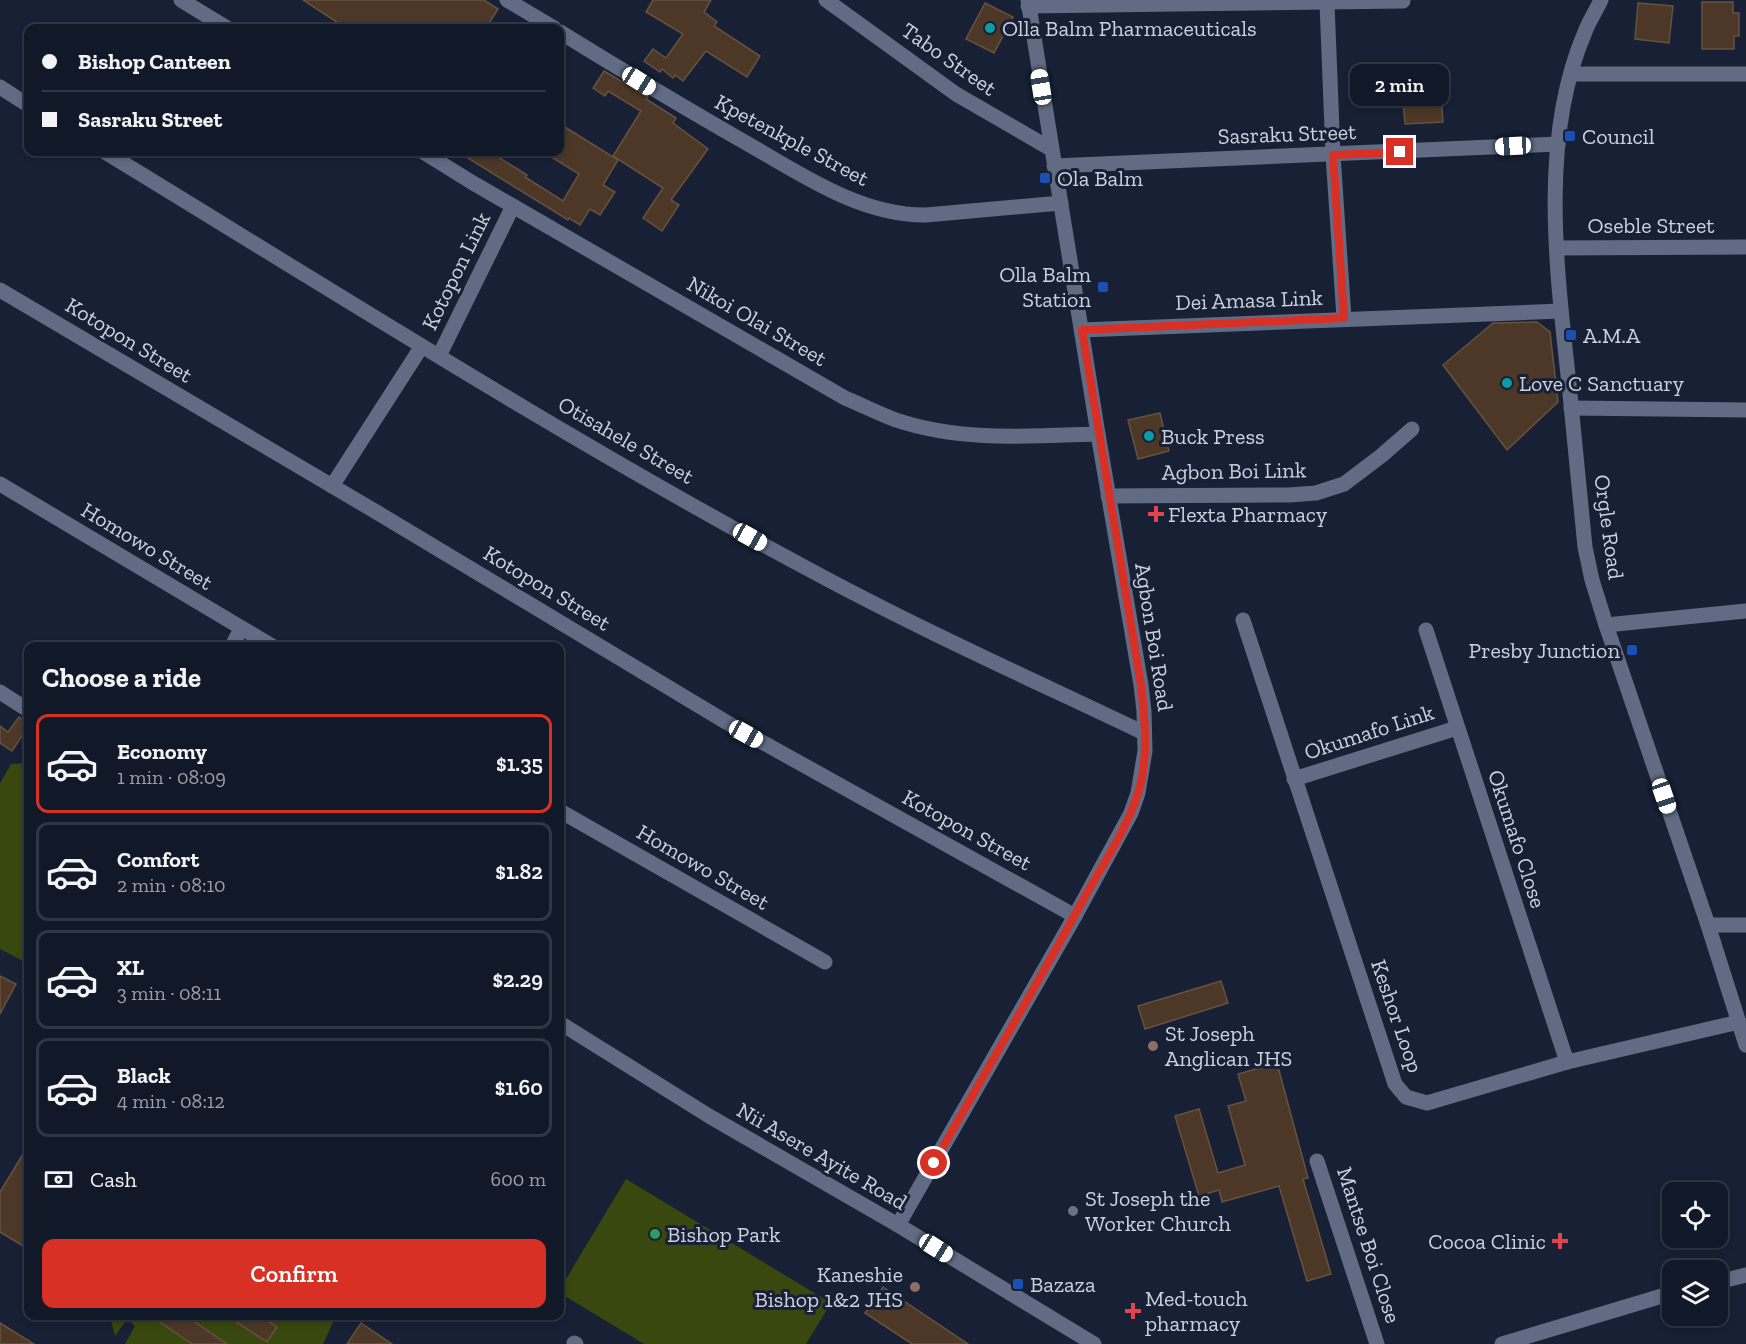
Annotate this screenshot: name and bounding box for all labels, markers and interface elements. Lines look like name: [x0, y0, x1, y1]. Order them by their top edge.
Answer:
place label: Olla Balm Pharmaceuticals: [1002, 15, 1257, 42]
street label: Tabo Street: [896, 16, 1002, 102]
marker: Olla Balm Pharmaceuticals: [983, 21, 997, 35]
text: Bishop Canteen: [78, 48, 231, 75]
car: [619, 64, 659, 98]
callout: 2 min: [1350, 65, 1450, 107]
car: [1029, 68, 1053, 106]
text: 2 min: [1375, 73, 1424, 97]
street label: Kpetenkple Street: [711, 88, 874, 192]
text: Sasraku Street: [78, 106, 222, 133]
street label: Sasraku Street: [1217, 118, 1358, 150]
place label: Council: [1582, 123, 1655, 150]
marker: Council: [1563, 129, 1577, 143]
car: [1495, 136, 1531, 156]
route end: [1386, 138, 1413, 165]
place label: Ola Balm: [1057, 165, 1143, 192]
marker: Ola Balm: [1038, 171, 1052, 185]
street label: Kotopon Link: [416, 207, 496, 334]
street label: Oseble Street: [1588, 212, 1715, 239]
place label: Olla Balm Station: [999, 261, 1091, 313]
street label: Nikoi Olai Street: [682, 270, 832, 372]
marker: Olla Balm Station: [1096, 280, 1110, 294]
street label: Dei Amasa Link: [1175, 284, 1324, 316]
street label: Kotopon Street: [61, 292, 198, 389]
place label: A.M.A: [1583, 322, 1641, 349]
marker: A.M.A: [1564, 328, 1578, 342]
place label: Love C Sanctuary: [1519, 370, 1685, 397]
marker: Love C Sanctuary: [1500, 376, 1514, 390]
street label: Otisahele Street: [553, 390, 699, 490]
place label: Buck Press: [1161, 423, 1265, 450]
marker: Buck Press: [1142, 429, 1156, 443]
street label: Agbon Boi Link: [1161, 456, 1307, 486]
street label: Orgle Road: [1588, 473, 1630, 581]
street label: Homowo Street: [76, 496, 218, 596]
place label: Flexta Pharmacy: [1168, 501, 1328, 528]
marker: Flexta Pharmacy: [1149, 507, 1163, 521]
car: [730, 520, 770, 554]
street label: Kotopon Street: [479, 540, 616, 637]
street label: Agbon Boi Road: [1129, 561, 1179, 713]
place label: Presby Junction: [1469, 637, 1620, 664]
marker: Presby Junction: [1625, 643, 1639, 657]
text: Choose a ride: [42, 662, 201, 694]
street label: Okumafo Link: [1301, 698, 1438, 766]
car: [726, 717, 766, 751]
icon: car: [45, 737, 99, 791]
text: Economy: [117, 738, 207, 765]
text: $1.35: [496, 750, 543, 777]
text: 1 min · 08:09: [117, 765, 226, 789]
street label: Okumafo Close: [1482, 767, 1552, 911]
car: [1650, 776, 1678, 816]
street label: Kotopon Street: [898, 783, 1037, 877]
street label: Homowo Street: [632, 818, 775, 916]
icon: car: [45, 845, 99, 899]
text: Comfort: [117, 846, 199, 873]
text: $1.82: [495, 858, 543, 885]
text: 2 min · 08:10: [117, 873, 226, 897]
icon: car: [45, 953, 99, 1007]
text: XL: [117, 954, 144, 981]
street label: Keshor Loop: [1365, 956, 1429, 1076]
text: $2.29: [492, 966, 543, 993]
text: 3 min · 08:11: [117, 981, 221, 1005]
place label: St Joseph Anglican JHS: [1165, 1020, 1292, 1072]
marker: St Joseph Anglican JHS: [1146, 1039, 1160, 1053]
icon: car: [45, 1061, 99, 1115]
text: Black: [117, 1062, 171, 1089]
text: $1.60: [495, 1074, 543, 1101]
text: 4 min · 08:12: [117, 1089, 225, 1113]
street label: Nii Asere Ayite Road: [732, 1096, 912, 1216]
route start: [920, 1149, 947, 1176]
icon: cash: [42, 1163, 75, 1196]
street label: Mantse Boi Close: [1331, 1164, 1407, 1326]
text: Cash: [90, 1166, 137, 1193]
text: 600 m: [491, 1167, 546, 1191]
map controls: [1662, 1182, 1728, 1326]
button: locate: [1662, 1182, 1728, 1248]
place label: St Joseph the Worker Church: [1085, 1185, 1231, 1237]
marker: St Joseph the Worker Church: [1066, 1204, 1080, 1218]
place label: Bishop Park: [667, 1221, 781, 1248]
marker: Bishop Park: [648, 1227, 662, 1241]
place label: Cocoa Clinic: [1428, 1228, 1546, 1255]
car: [916, 1231, 956, 1265]
marker: Cocoa Clinic: [1551, 1232, 1569, 1250]
button: Confirm: [42, 1239, 546, 1308]
button: layers: [1662, 1260, 1728, 1326]
place label: Kaneshie Bishop 1&2 JHS: [754, 1261, 903, 1313]
place label: Bazaza: [1030, 1271, 1096, 1298]
marker: Bazaza: [1011, 1277, 1025, 1291]
marker: Kaneshie Bishop 1&2 JHS: [908, 1280, 922, 1294]
place label: Med-touch pharmacy: [1145, 1285, 1248, 1337]
marker: Med-touch pharmacy: [1126, 1304, 1140, 1318]

